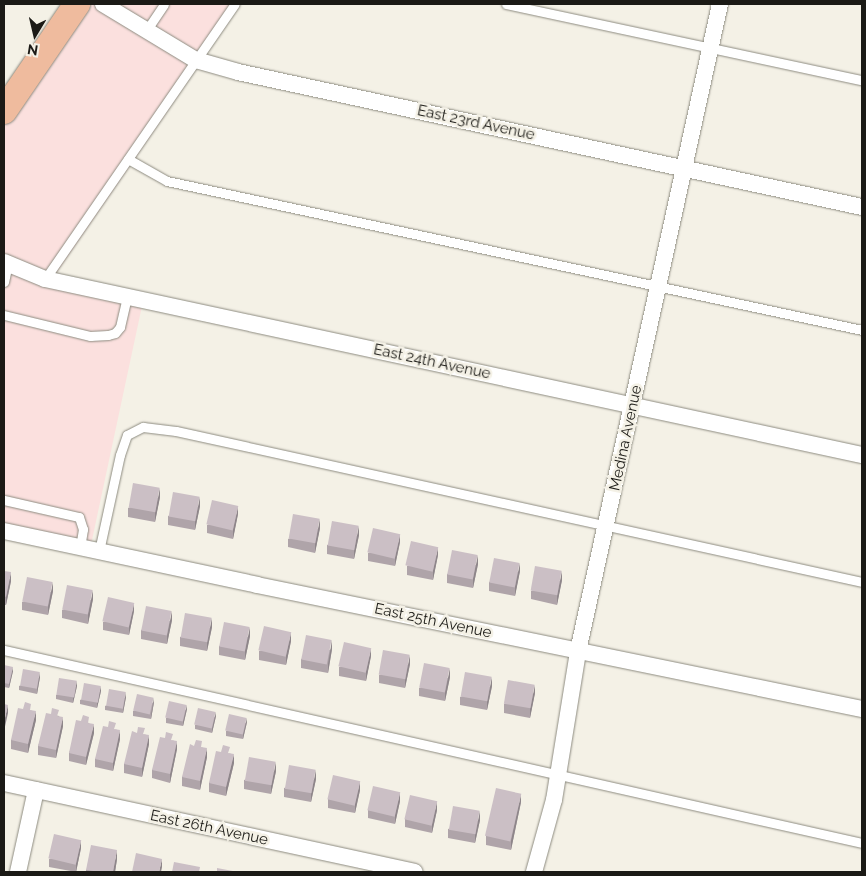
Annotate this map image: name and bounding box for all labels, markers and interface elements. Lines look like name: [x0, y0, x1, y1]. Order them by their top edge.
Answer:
north arrow: [10, 10, 60, 60]
text: N: [26, 41, 39, 59]
street label: East 23rd Avenue: [415, 102, 537, 144]
street label: East 24th Avenue: [372, 341, 492, 383]
street label: Medina Avenue: [606, 383, 646, 493]
street label: East 25th Avenue: [373, 600, 493, 642]
street label: East 26th Avenue: [148, 807, 270, 849]

